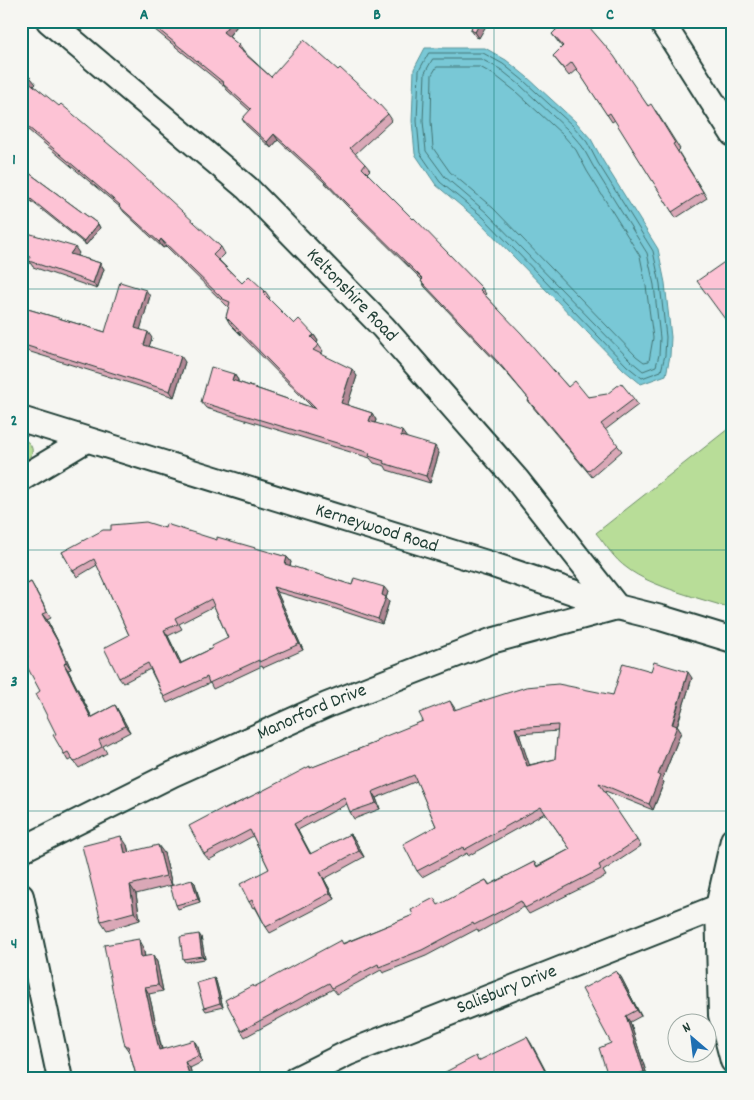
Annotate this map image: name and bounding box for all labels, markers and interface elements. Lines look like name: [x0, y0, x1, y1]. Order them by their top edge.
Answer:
text: A: [140, 4, 149, 27]
text: B: [373, 4, 381, 27]
text: C: [606, 4, 614, 27]
text: 1: [12, 149, 16, 172]
street label: Keltonshire Road: [299, 243, 403, 349]
text: 2: [11, 410, 18, 433]
street label: Kerneywood Road: [312, 497, 441, 561]
text: 3: [10, 671, 18, 694]
street label: Manorford Drive: [253, 677, 371, 748]
text: 4: [11, 933, 17, 956]
street label: Salisbury Drive: [453, 958, 561, 1022]
north arrow: [666, 1012, 716, 1062]
text: N: [679, 1018, 695, 1039]

